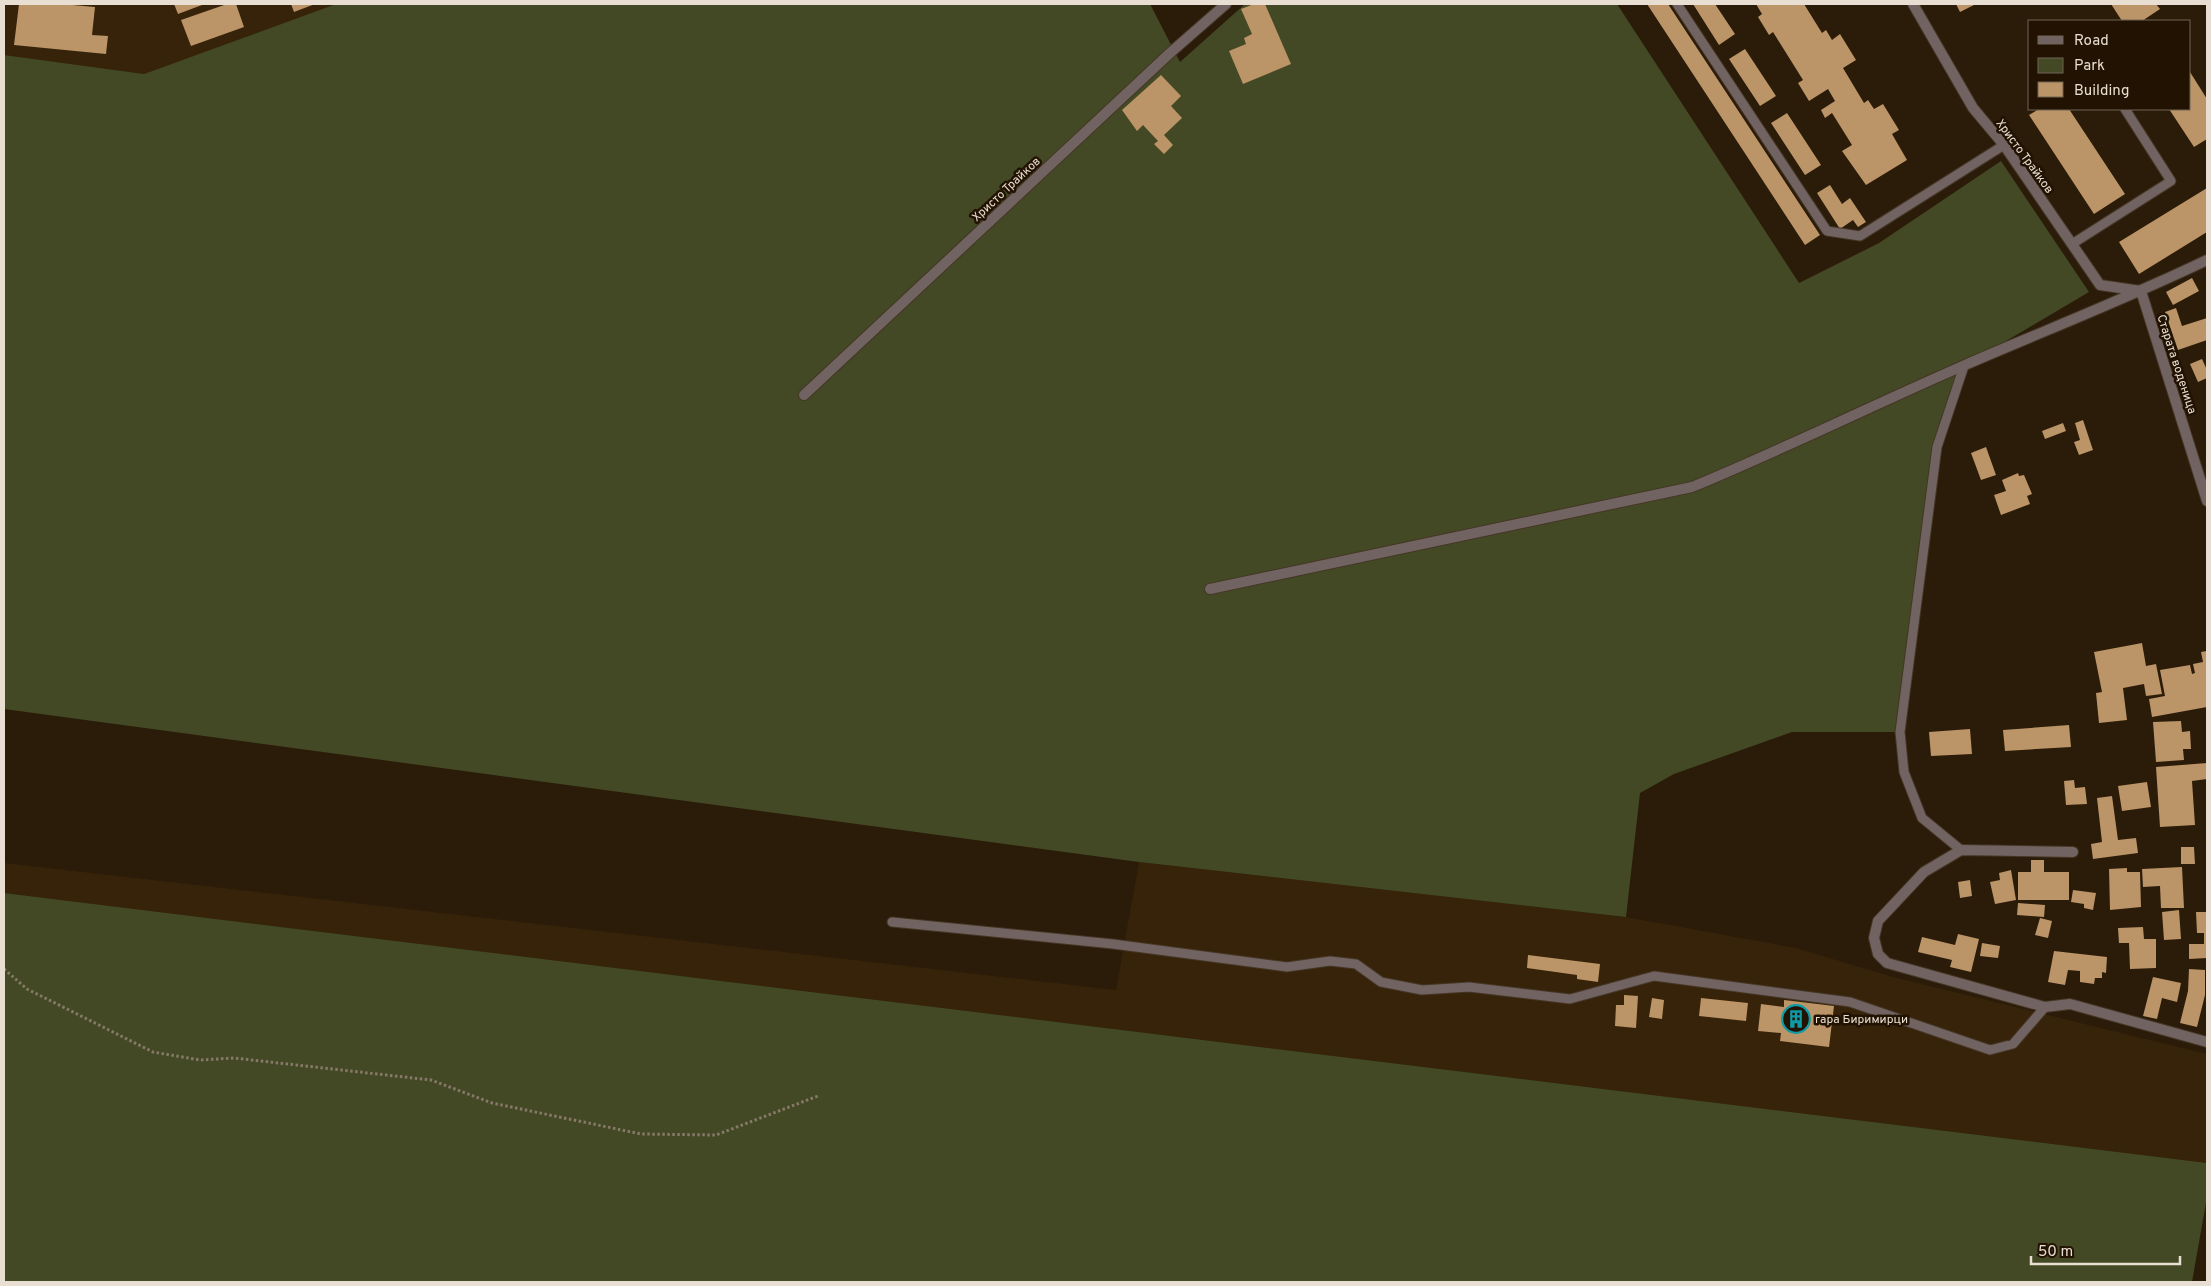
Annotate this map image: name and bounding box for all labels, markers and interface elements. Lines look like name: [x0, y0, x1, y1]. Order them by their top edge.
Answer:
legend: [2028, 20, 2191, 110]
text: Road: [2074, 32, 2109, 51]
text: Park: [2074, 57, 2105, 76]
text: Building: [2074, 82, 2129, 101]
street label: Христо Трайков: [1992, 116, 2057, 197]
street label: Христо Трайков: [969, 154, 1044, 226]
street label: Старата воденица: [2152, 313, 2200, 416]
building icon: гара Биримирци: [1781, 1004, 1811, 1034]
place label: гара Биримирци: [1815, 1012, 1908, 1028]
scale bar: [2031, 1234, 2180, 1266]
text: 50 m: [2038, 1243, 2073, 1262]

